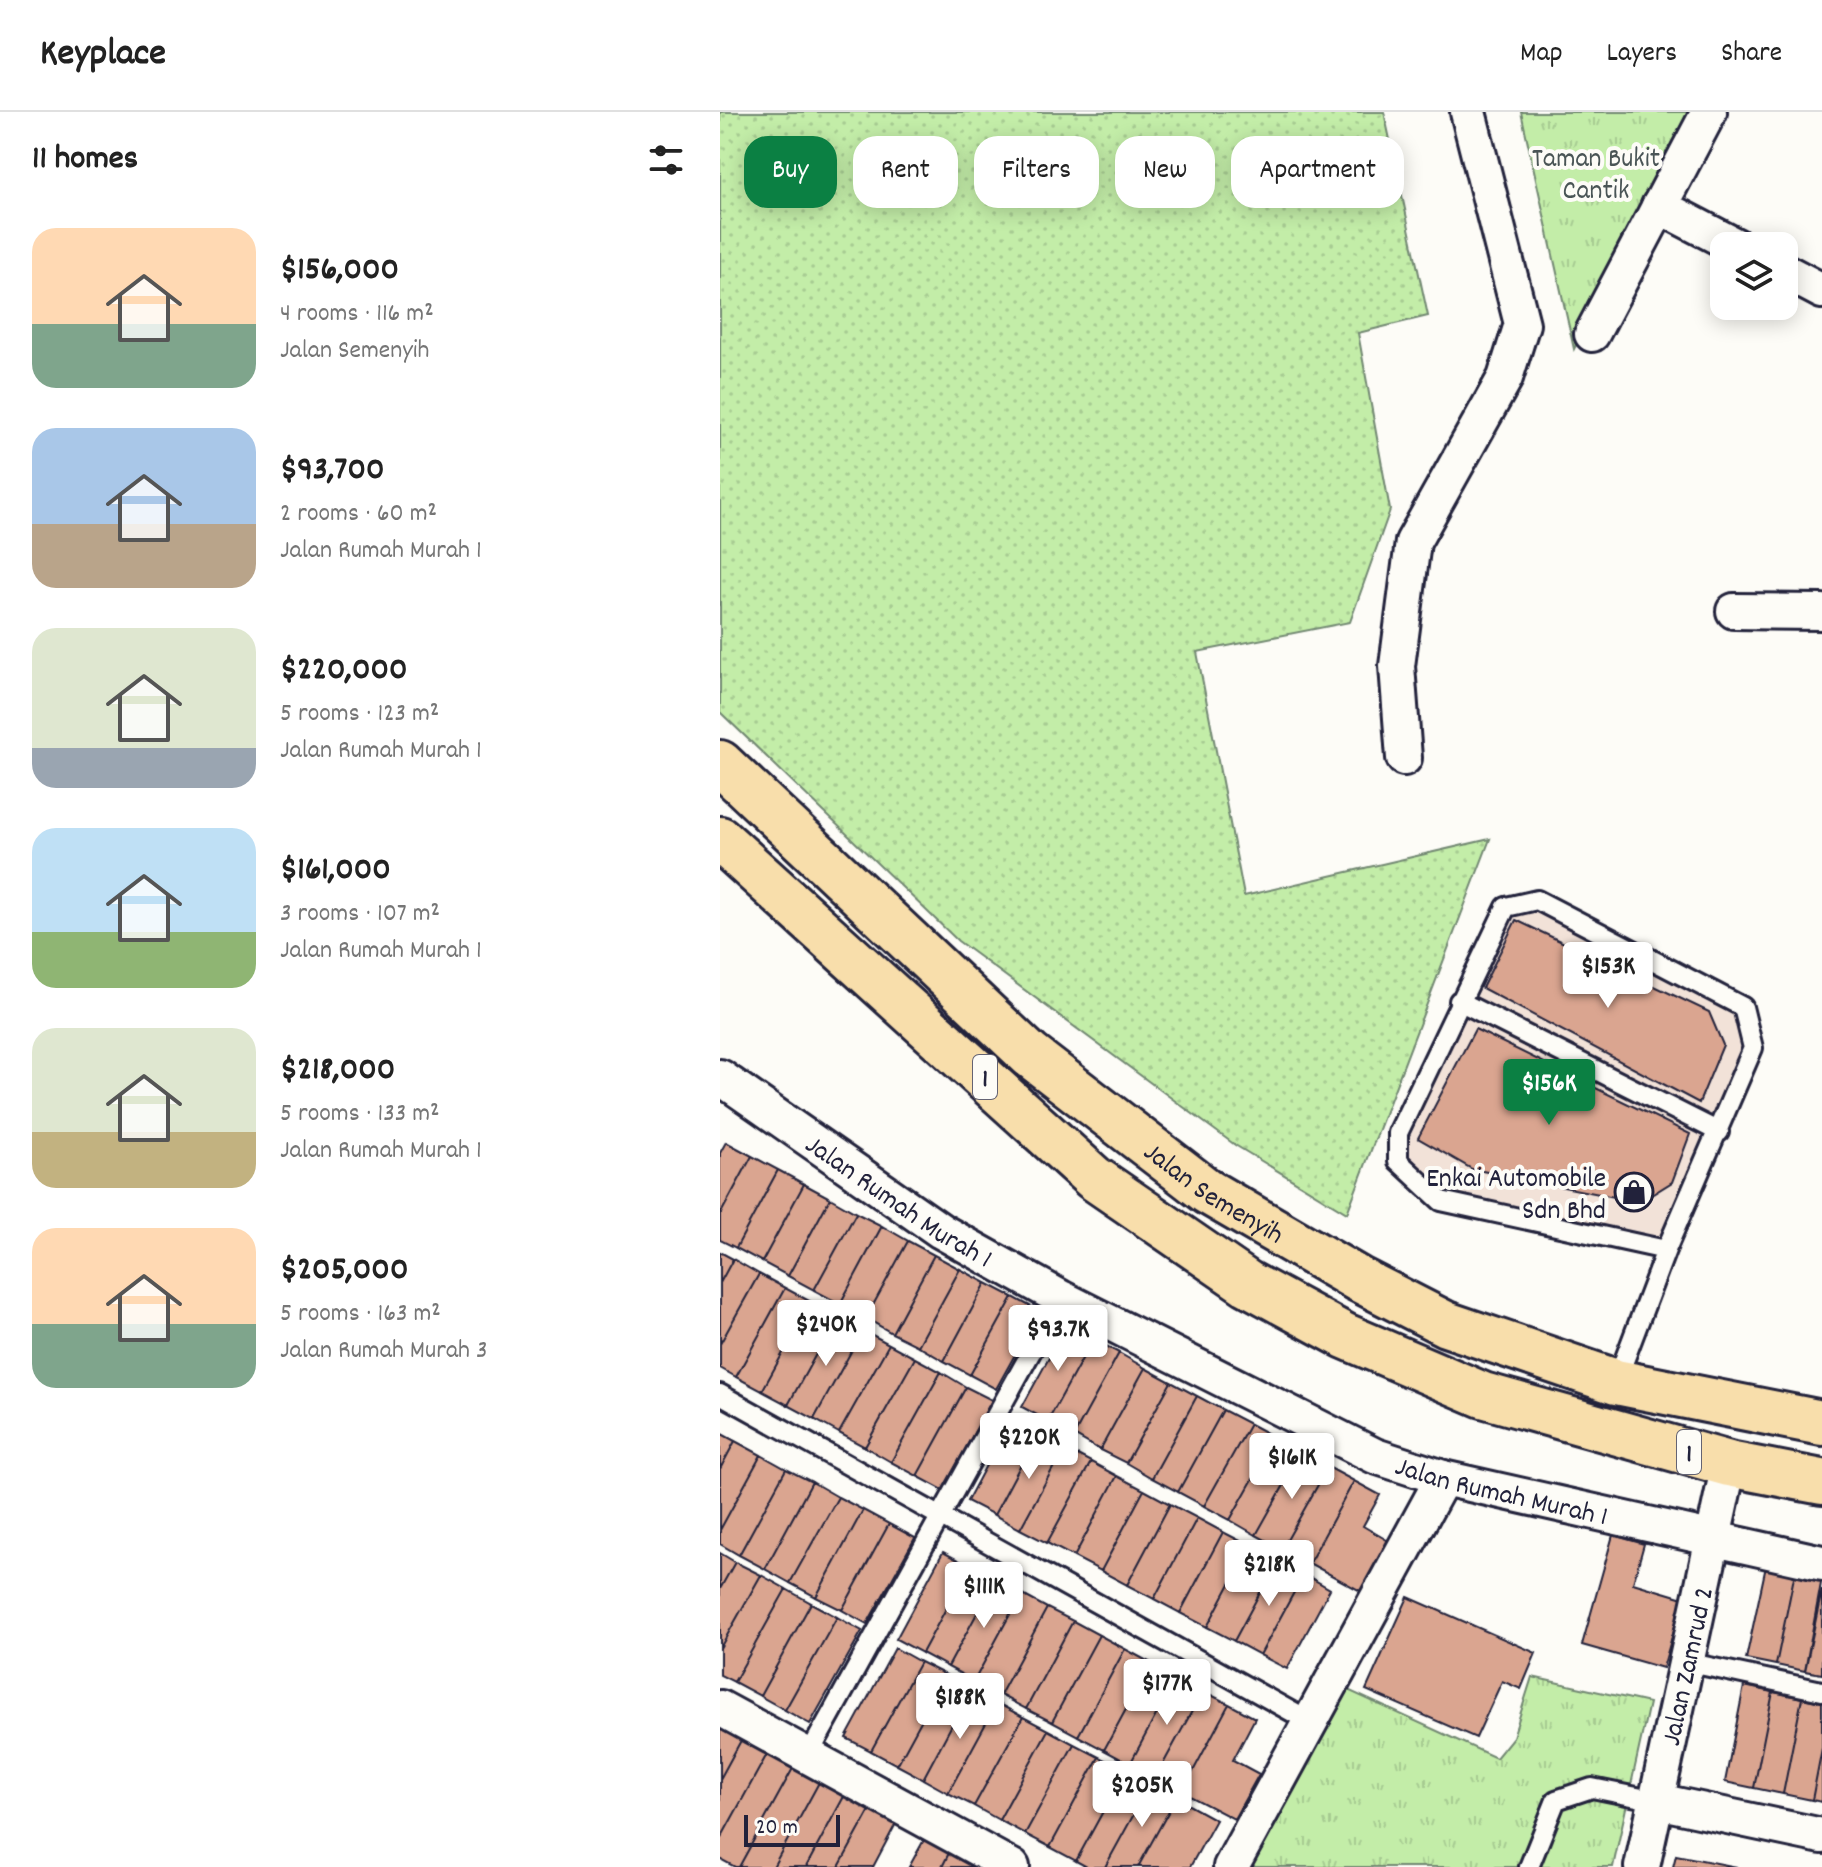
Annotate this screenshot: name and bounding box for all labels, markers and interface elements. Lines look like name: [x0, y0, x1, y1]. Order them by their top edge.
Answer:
text: Keyplace: [40, 28, 166, 83]
text: Map: [1520, 35, 1563, 75]
text: Layers: [1607, 35, 1677, 75]
text: Share: [1721, 35, 1782, 75]
text: 11 homes: [32, 136, 138, 185]
chip: Buy: [744, 136, 837, 208]
chip: Rent: [853, 136, 958, 208]
chip: Filters: [974, 136, 1099, 208]
chip: New: [1115, 136, 1215, 208]
chip: Apartment: [1231, 136, 1404, 208]
icon: filters: [644, 138, 688, 182]
park label: Taman Bukit Cantik: [1532, 141, 1660, 213]
map controls: [1710, 232, 1798, 320]
button: layers: [1710, 232, 1798, 320]
text: $156,000: [280, 247, 399, 296]
icon: home: [96, 260, 192, 356]
text: 4 rooms · 116 m²: [280, 296, 434, 333]
text: Jalan Semenyih: [280, 333, 429, 370]
text: $93,700: [280, 447, 384, 496]
icon: home: [96, 460, 192, 556]
text: 2 rooms · 60 m²: [280, 496, 437, 533]
text: Jalan Rumah Murah 1: [280, 533, 482, 570]
text: $220,000: [280, 647, 408, 696]
icon: home: [96, 660, 192, 756]
text: 5 rooms · 123 m²: [280, 696, 439, 733]
text: Jalan Rumah Murah 1: [280, 733, 482, 770]
text: $161,000: [280, 847, 391, 896]
icon: home: [96, 860, 192, 956]
text: 3 rooms · 107 m²: [280, 896, 440, 933]
text: Jalan Rumah Murah 1: [280, 933, 482, 970]
pin: $153K: [1552, 942, 1664, 1010]
text: $153K: [1581, 949, 1635, 986]
text: $218,000: [280, 1047, 395, 1096]
road number: 1: [973, 1055, 997, 1099]
pin: $156K: [1493, 1059, 1605, 1127]
icon: home: [96, 1060, 192, 1156]
text: $156K: [1521, 1066, 1577, 1103]
text: 5 rooms · 133 m²: [280, 1096, 440, 1133]
street label: Jalan Rumah Murah 1: [795, 1127, 998, 1281]
text: Jalan Rumah Murah 1: [280, 1133, 482, 1170]
street label: Jalan Semenyih: [1133, 1134, 1290, 1257]
place label: Enkai Automobile Sdn Bhd: [1426, 1161, 1606, 1233]
shop icon: Enkai Automobile Sdn Bhd: [1613, 1171, 1655, 1213]
text: $205,000: [280, 1247, 408, 1296]
icon: home: [96, 1260, 192, 1356]
text: 5 rooms · 163 m²: [280, 1296, 441, 1333]
pin: $240K: [770, 1300, 882, 1368]
pin: $93.7K: [993, 1305, 1123, 1373]
text: $240K: [795, 1307, 857, 1344]
text: $93.7K: [1027, 1312, 1089, 1349]
text: Jalan Rumah Murah 3: [280, 1333, 487, 1370]
pin: $220K: [973, 1413, 1085, 1481]
text: $220K: [998, 1420, 1060, 1457]
road number: 1: [1677, 1430, 1701, 1474]
pin: $161K: [1236, 1433, 1348, 1501]
text: $161K: [1267, 1440, 1317, 1477]
street label: Jalan Rumah Murah 1: [1389, 1449, 1611, 1539]
pin: $218K: [1213, 1540, 1325, 1608]
text: $218K: [1243, 1547, 1295, 1584]
pin: $111K: [928, 1562, 1040, 1630]
text: $111K: [963, 1569, 1005, 1606]
street label: Jalan Zamrud 2: [1654, 1584, 1727, 1750]
pin: $177K: [1111, 1659, 1223, 1727]
text: $177K: [1142, 1666, 1192, 1703]
pin: $188K: [904, 1673, 1016, 1741]
text: $188K: [934, 1680, 986, 1717]
pin: $205K: [1086, 1761, 1198, 1829]
text: $205K: [1111, 1768, 1173, 1805]
scale bar: [744, 1811, 840, 1847]
text: 20 m: [756, 1813, 798, 1844]

